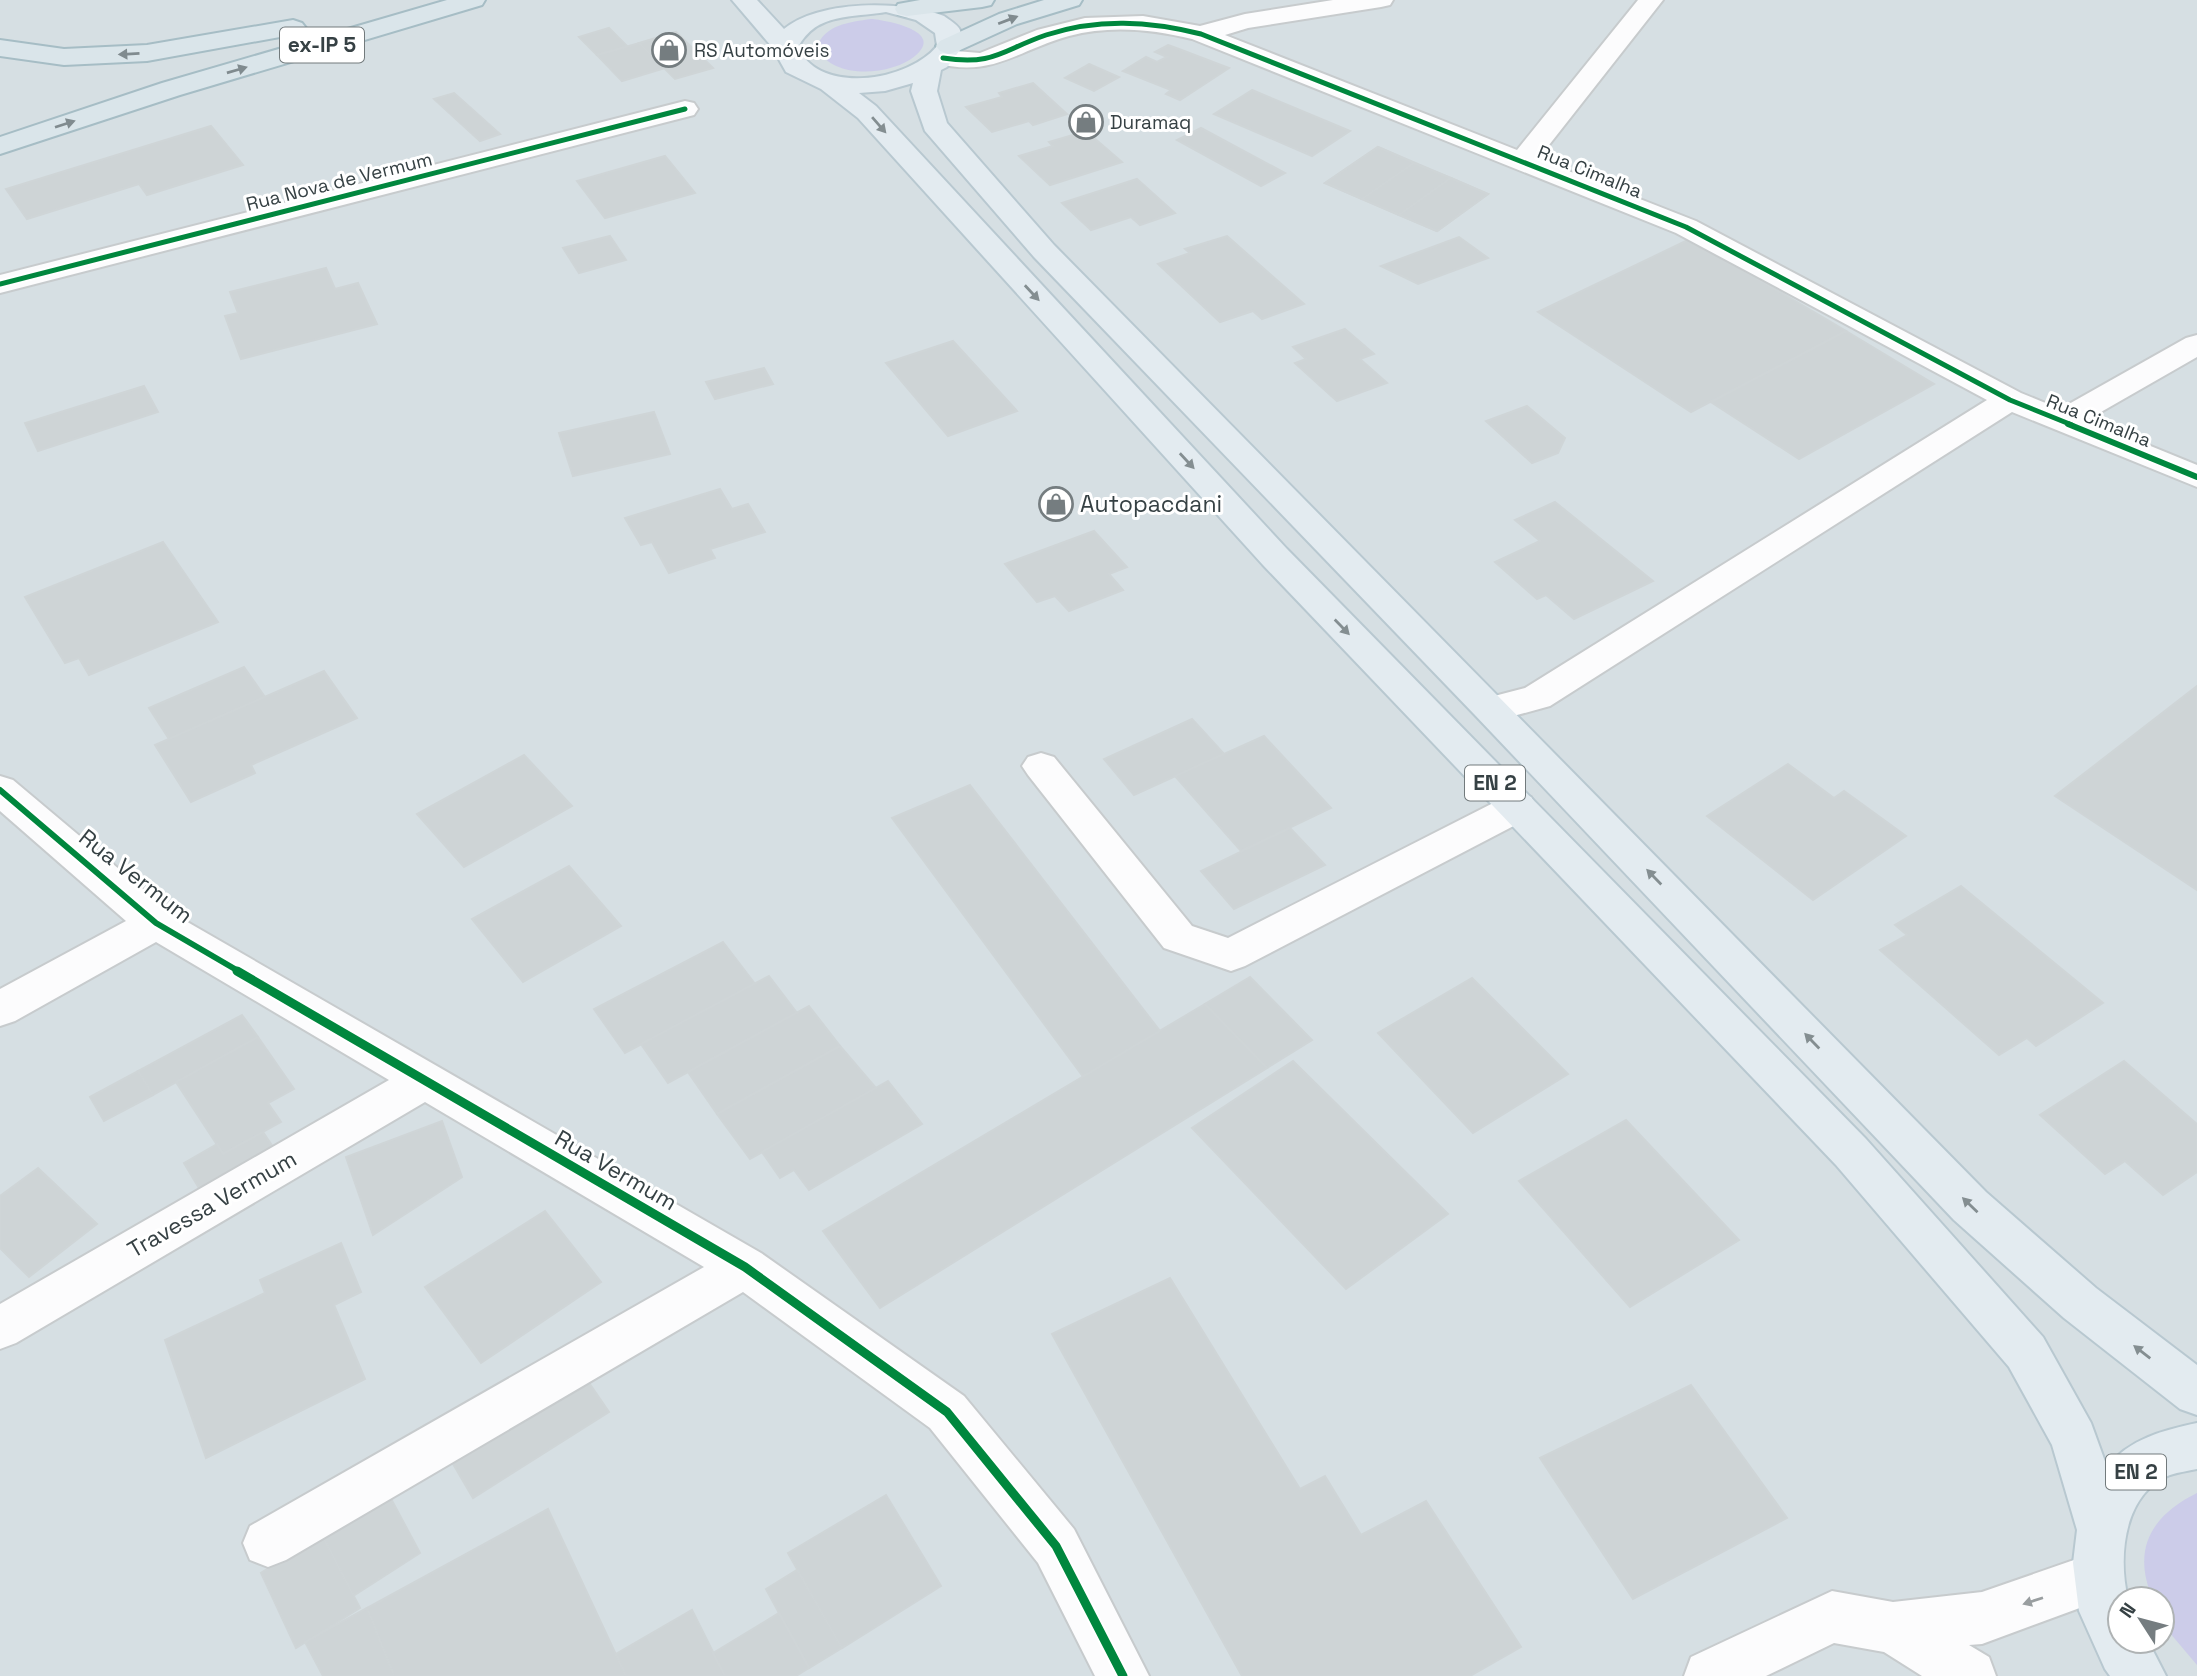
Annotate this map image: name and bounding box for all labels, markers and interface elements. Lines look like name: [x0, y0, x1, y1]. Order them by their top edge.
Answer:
one-way arrow: [998, 14, 1019, 25]
road number: ex-IP 5: [280, 28, 364, 62]
shop icon: RS Automóveis: [650, 31, 688, 69]
place label: RS Automóveis: [694, 38, 829, 63]
one-way arrow: [118, 48, 140, 59]
one-way arrow: [227, 64, 248, 74]
shop icon: Duramaq: [1067, 103, 1105, 141]
place label: Duramaq: [1110, 110, 1191, 135]
one-way arrow: [871, 117, 886, 134]
one-way arrow: [54, 118, 75, 128]
street label: Rua Cimalha: [1534, 139, 1646, 204]
street label: Rua Nova de Vermum: [243, 146, 435, 217]
one-way arrow: [1024, 284, 1040, 301]
street label: Rua Cimalha: [2043, 388, 2155, 453]
one-way arrow: [1178, 452, 1194, 469]
shop icon: Autopacdani: [1037, 485, 1075, 523]
place label: Autopacdani: [1080, 489, 1222, 519]
one-way arrow: [1333, 618, 1349, 635]
road number: EN 2: [1465, 766, 1525, 800]
street label: Rua Vermum: [73, 822, 199, 930]
one-way arrow: [1646, 869, 1662, 886]
one-way arrow: [1804, 1033, 1820, 1050]
street label: Rua Vermum: [549, 1123, 683, 1217]
street label: Travessa Vermum: [122, 1143, 302, 1265]
one-way arrow: [1962, 1197, 1979, 1213]
one-way arrow: [2134, 1345, 2152, 1360]
road number: EN 2: [2106, 1454, 2166, 1490]
north arrow: [2106, 1585, 2176, 1655]
one-way arrow: [2023, 1596, 2044, 1607]
text: N: [2114, 1598, 2142, 1623]

